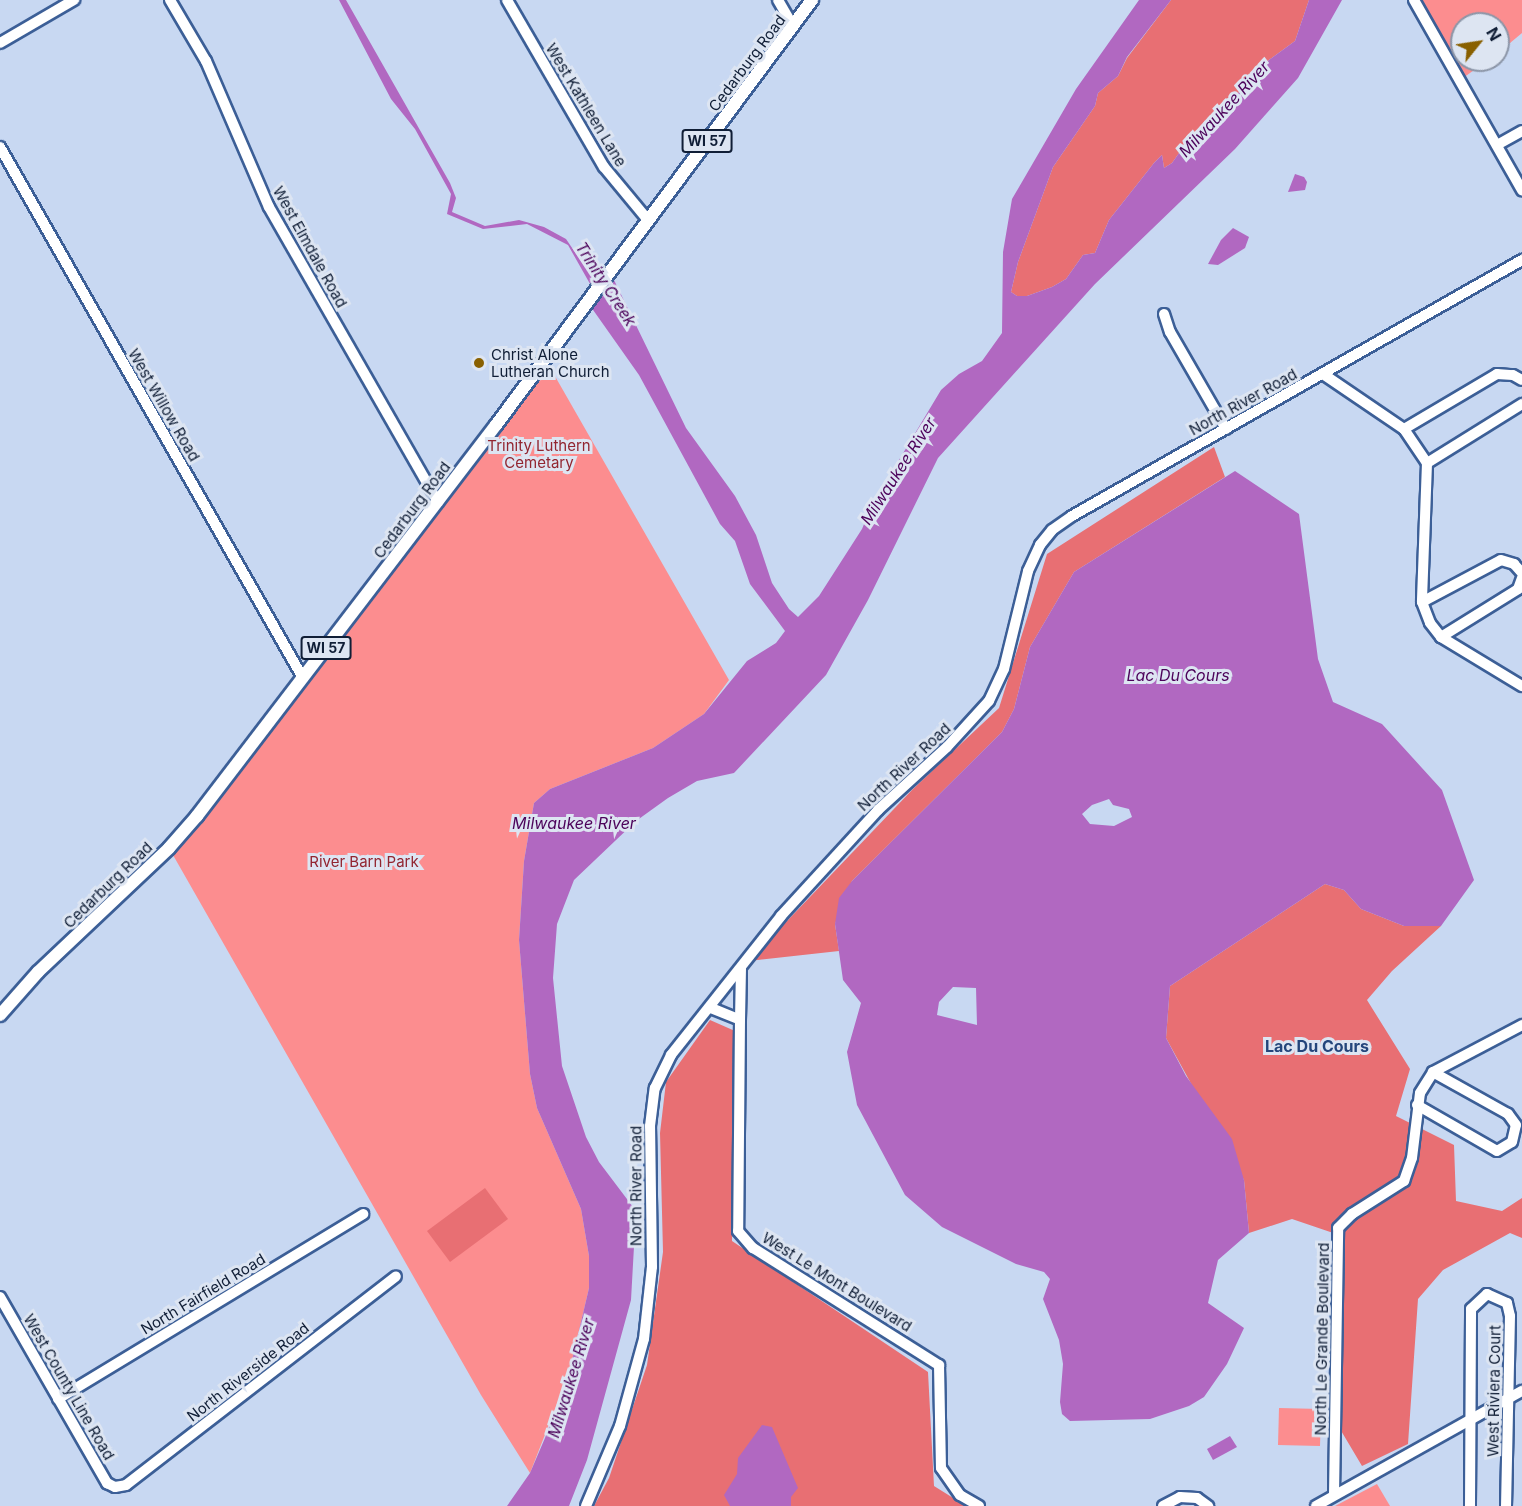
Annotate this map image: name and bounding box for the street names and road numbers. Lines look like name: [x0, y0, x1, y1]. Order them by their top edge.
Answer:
street label: Cedarburg Road: [705, 11, 789, 115]
street label: West Kathleen Lane: [542, 40, 630, 170]
road number: WI 57: [682, 130, 732, 152]
street label: West Elmdale Road: [269, 183, 351, 311]
street label: West Willow Road: [124, 346, 204, 464]
street label: North River Road: [1186, 365, 1300, 439]
street label: Cedarburg Road: [370, 458, 454, 562]
road number: WI 57: [300, 637, 352, 659]
street label: North River Road: [854, 719, 954, 815]
street label: Cedarburg Road: [60, 838, 156, 932]
street label: North River Road: [627, 1126, 645, 1246]
street label: West Le Mont Boulevard: [759, 1229, 915, 1335]
street label: North Le Grande Boulevard: [1311, 1242, 1333, 1436]
street label: North Fairfield Road: [138, 1250, 268, 1338]
street label: West County Line Road: [20, 1311, 118, 1463]
street label: North Riverside Road: [183, 1319, 313, 1425]
street label: West Riviera Court: [1484, 1325, 1504, 1457]

